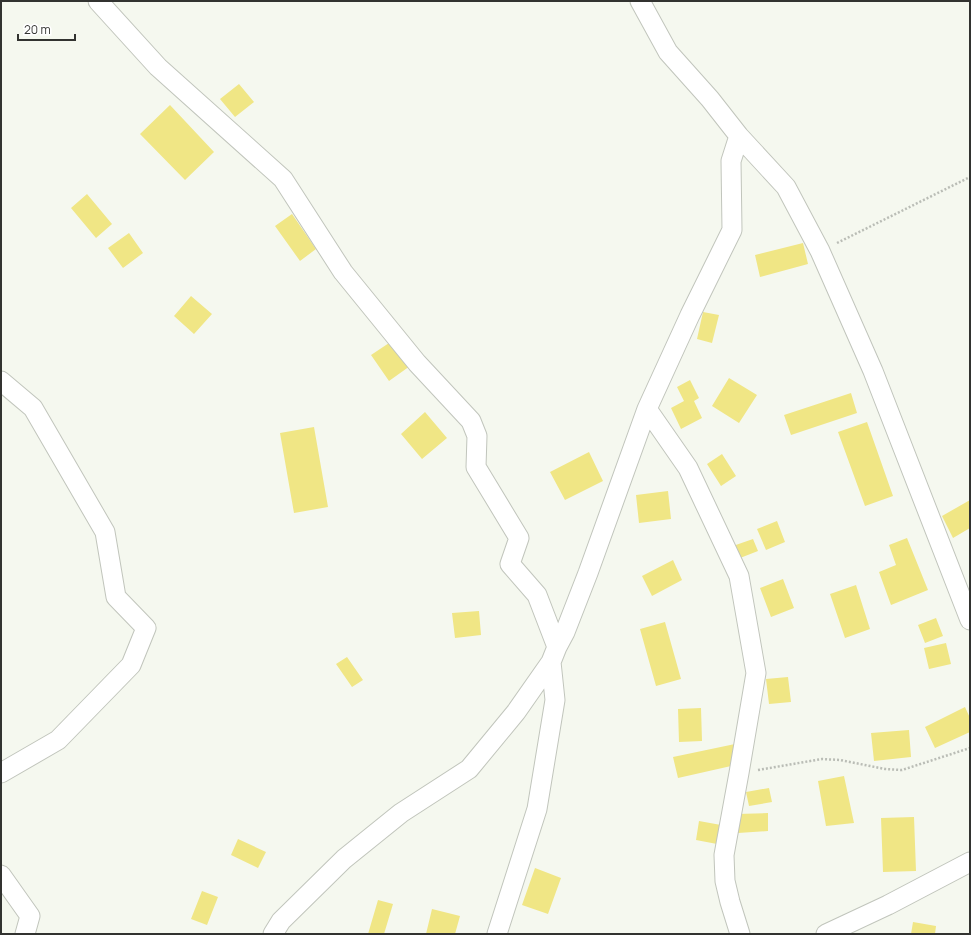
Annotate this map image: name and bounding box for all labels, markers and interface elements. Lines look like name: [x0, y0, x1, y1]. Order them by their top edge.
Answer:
scale bar: [18, 16, 75, 42]
text: 20 m: [24, 21, 51, 38]

